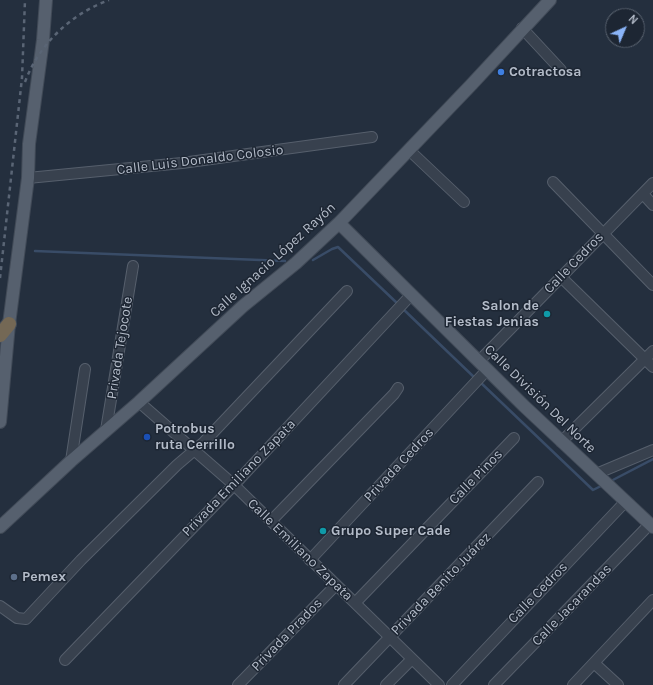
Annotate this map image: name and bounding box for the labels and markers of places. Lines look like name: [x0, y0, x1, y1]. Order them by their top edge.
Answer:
place label: Cotractosa: [509, 64, 581, 80]
marker: Cotractosa: [496, 67, 506, 77]
place label: Salon de Fiestas Jenias: [445, 298, 539, 330]
marker: Salon de Fiestas Jenias: [542, 309, 552, 319]
place label: Potrobus ruta Cerrillo: [155, 421, 235, 454]
marker: Potrobus ruta Cerrillo: [142, 432, 152, 442]
place label: Grupo Super Cade: [331, 523, 451, 539]
marker: Grupo Super Cade: [318, 526, 328, 536]
place label: Pemex: [22, 569, 66, 585]
marker: Pemex: [9, 572, 19, 582]

